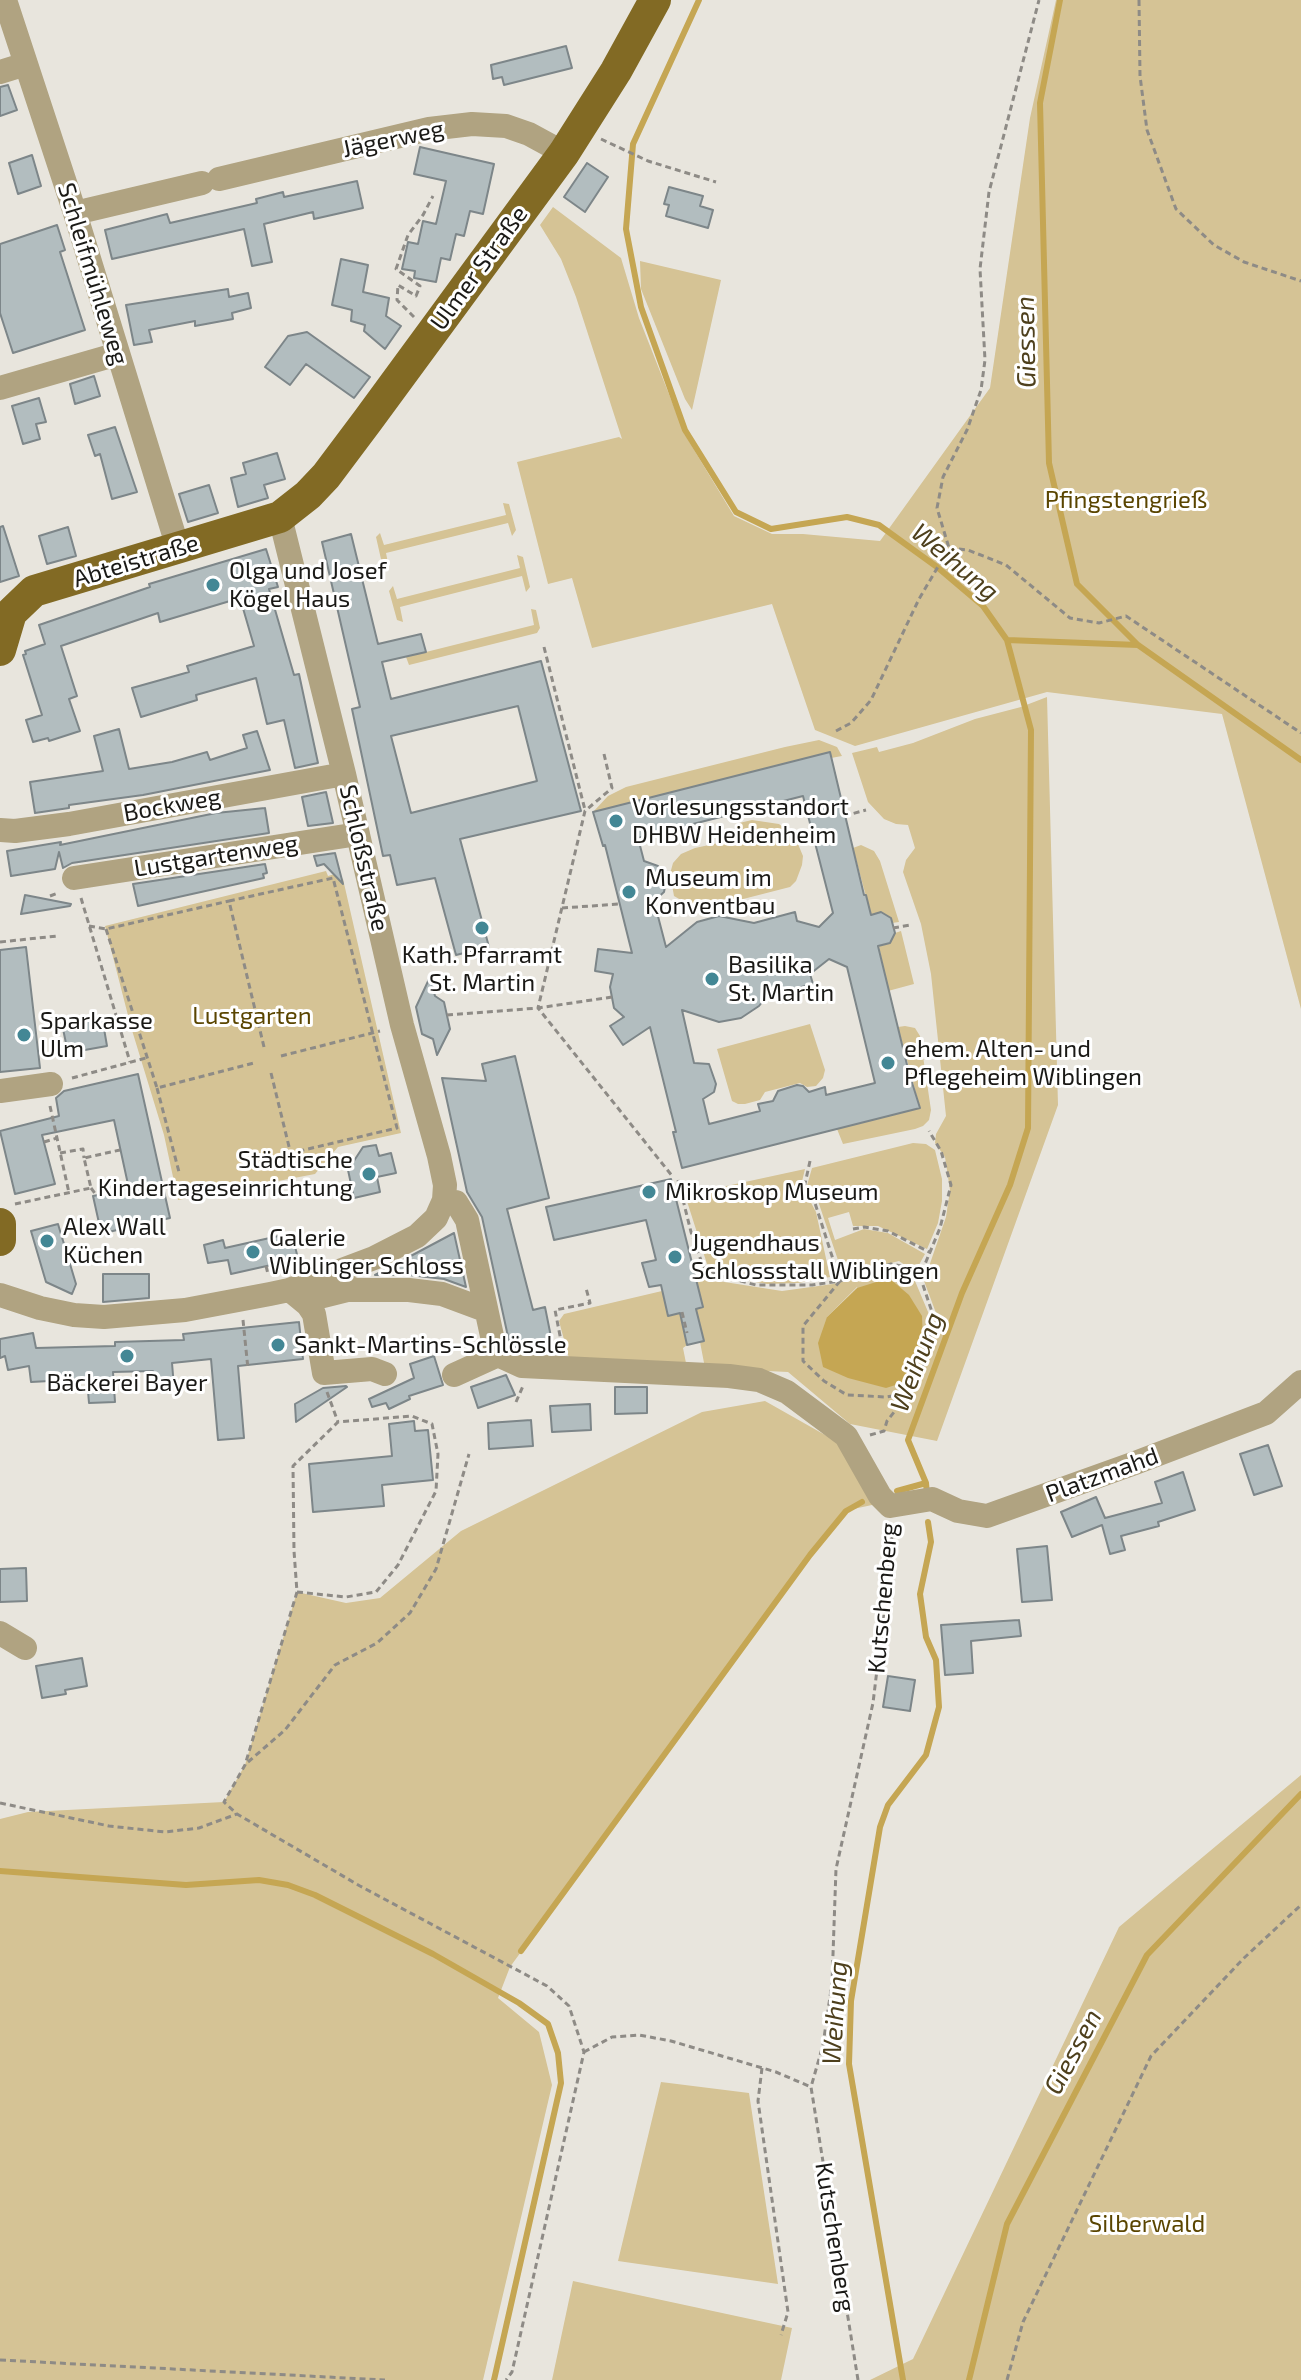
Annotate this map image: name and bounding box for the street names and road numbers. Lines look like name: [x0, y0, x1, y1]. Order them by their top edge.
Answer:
street label: Jägerweg: [340, 114, 446, 164]
street label: Schleifmühleweg: [52, 179, 134, 369]
street label: Ulmer Straße: [424, 200, 534, 336]
street label: Abteistraße: [70, 528, 202, 594]
street label: Bockweg: [121, 782, 223, 828]
street label: Schloßstraße: [333, 782, 395, 934]
street label: Lustgartenweg: [132, 829, 300, 883]
street label: Platzmahd: [1042, 1441, 1162, 1509]
street label: Kutschenberg: [862, 1521, 904, 1675]
street label: Kutschenberg: [809, 2160, 861, 2314]

